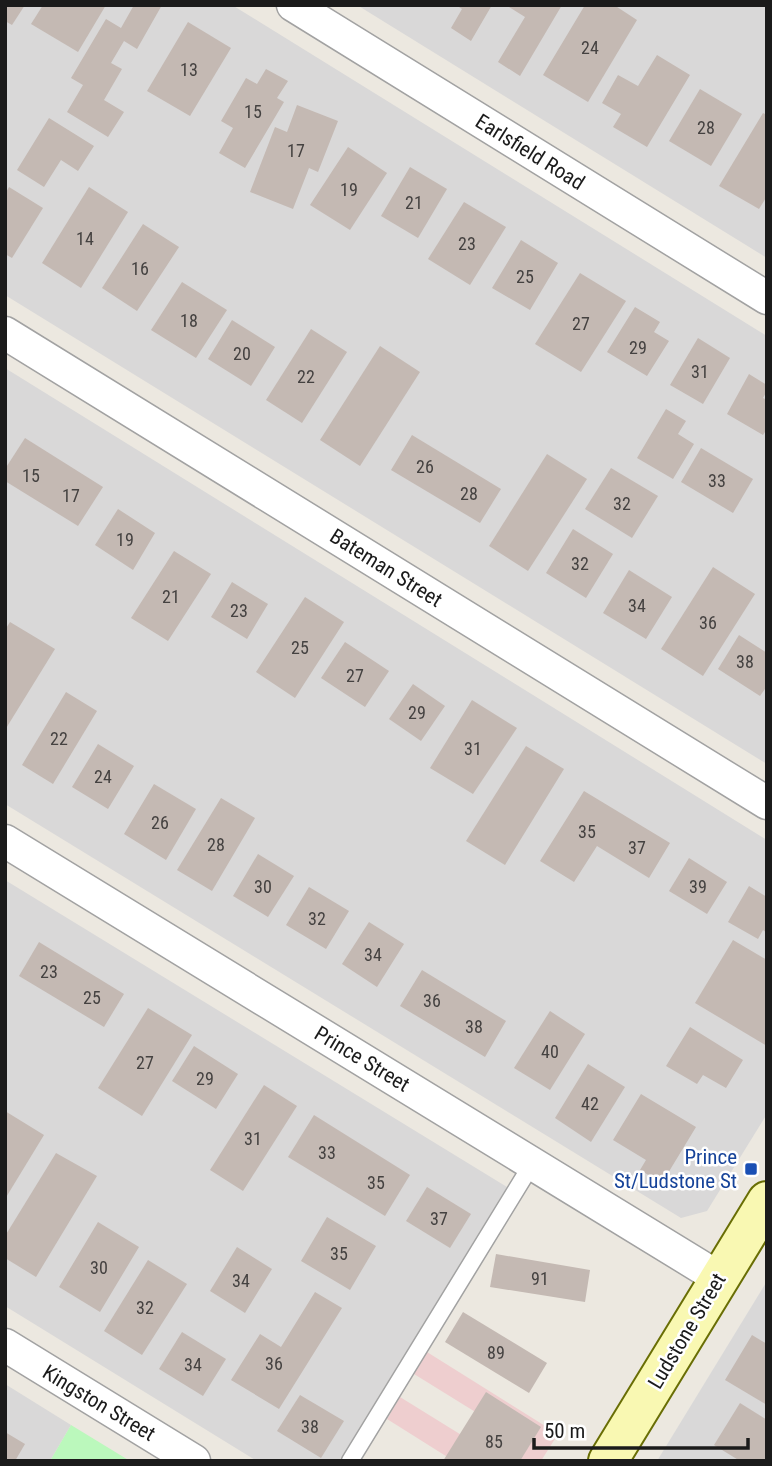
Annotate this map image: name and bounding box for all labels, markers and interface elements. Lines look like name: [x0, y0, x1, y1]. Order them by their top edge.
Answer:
house number: 24: [581, 37, 599, 58]
house number: 13: [180, 59, 198, 80]
house number: 15: [244, 101, 262, 122]
street label: Earlsfield Road: [471, 109, 589, 195]
house number: 28: [697, 117, 715, 138]
house number: 17: [287, 140, 305, 161]
house number: 19: [340, 179, 358, 200]
house number: 21: [405, 192, 423, 213]
house number: 14: [76, 228, 94, 249]
house number: 23: [458, 233, 476, 254]
house number: 16: [131, 258, 149, 279]
house number: 25: [516, 266, 534, 287]
house number: 18: [180, 310, 198, 331]
house number: 27: [572, 313, 590, 334]
house number: 29: [629, 337, 647, 358]
house number: 20: [233, 343, 251, 364]
house number: 31: [691, 361, 709, 382]
house number: 22: [297, 366, 315, 387]
house number: 26: [416, 456, 434, 477]
house number: 15: [22, 465, 40, 486]
house number: 33: [708, 470, 726, 491]
house number: 28: [460, 483, 478, 504]
house number: 17: [62, 485, 80, 506]
house number: 32: [613, 493, 631, 514]
street label: Bateman Street: [326, 524, 446, 612]
house number: 19: [116, 529, 134, 550]
house number: 32: [571, 553, 589, 574]
house number: 21: [162, 586, 180, 607]
house number: 34: [628, 595, 646, 616]
house number: 23: [230, 600, 248, 621]
house number: 36: [699, 612, 717, 633]
house number: 25: [291, 637, 309, 658]
house number: 38: [736, 651, 754, 672]
house number: 27: [346, 665, 364, 686]
house number: 29: [408, 702, 426, 723]
house number: 22: [50, 728, 68, 749]
house number: 31: [464, 738, 482, 759]
house number: 24: [94, 766, 112, 787]
house number: 26: [151, 812, 169, 833]
house number: 35: [578, 821, 596, 842]
house number: 28: [207, 834, 225, 855]
house number: 37: [628, 837, 646, 858]
house number: 30: [254, 876, 272, 897]
house number: 39: [689, 876, 707, 897]
house number: 32: [308, 908, 326, 929]
house number: 34: [364, 944, 382, 965]
house number: 23: [40, 961, 58, 982]
house number: 25: [83, 987, 101, 1008]
house number: 36: [423, 990, 441, 1011]
house number: 38: [465, 1016, 483, 1037]
street label: Prince Street: [310, 1021, 414, 1097]
house number: 40: [541, 1041, 559, 1062]
house number: 27: [136, 1052, 154, 1073]
house number: 29: [196, 1068, 214, 1089]
house number: 42: [581, 1093, 599, 1114]
house number: 31: [244, 1128, 262, 1149]
house number: 33: [318, 1142, 336, 1163]
place label: Prince St/Ludstone St: [614, 1145, 737, 1193]
marker: Prince St/Ludstone St: [743, 1161, 759, 1177]
house number: 35: [367, 1172, 385, 1193]
house number: 37: [430, 1208, 448, 1229]
house number: 35: [330, 1243, 348, 1264]
house number: 30: [90, 1257, 108, 1278]
house number: 91: [531, 1268, 549, 1289]
street label: Ludstone Street: [643, 1269, 731, 1393]
house number: 34: [232, 1270, 250, 1291]
house number: 32: [136, 1297, 154, 1318]
house number: 89: [487, 1342, 505, 1363]
house number: 36: [265, 1353, 283, 1374]
house number: 34: [184, 1354, 202, 1375]
street label: Kingston Street: [38, 1360, 160, 1446]
scale bar: [534, 1406, 748, 1450]
house number: 38: [301, 1416, 319, 1437]
text: 50 m: [544, 1419, 585, 1443]
house number: 85: [485, 1431, 503, 1452]

